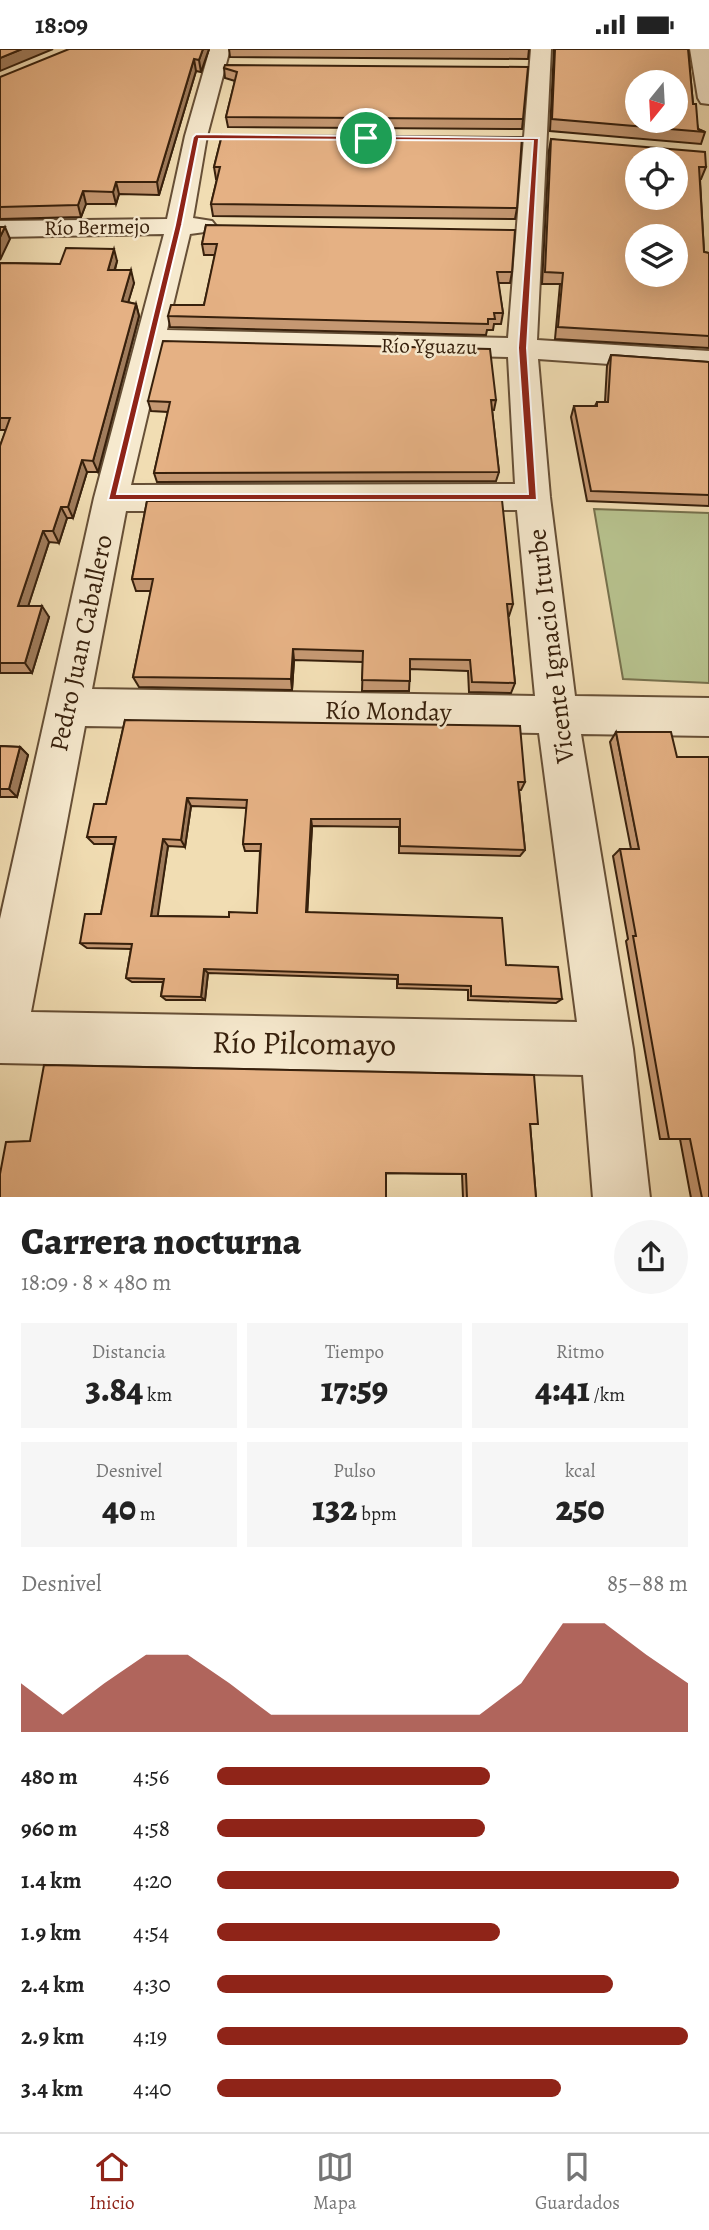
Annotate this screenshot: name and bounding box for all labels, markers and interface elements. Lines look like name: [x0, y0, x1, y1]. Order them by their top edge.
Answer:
text: 18:09: [35, 7, 88, 42]
north arrow: [625, 70, 688, 133]
map controls: [625, 70, 688, 287]
pin: [336, 108, 396, 168]
icon: arrive: [347, 119, 385, 157]
button: locate: [625, 147, 688, 210]
street label: Río Bermejo: [44, 212, 150, 242]
button: layers: [625, 224, 688, 287]
street label: Río Yguazu: [381, 331, 478, 361]
street label: Vicente Ignacio Iturbe: [519, 527, 583, 766]
street label: Pedro Juan Caballero: [41, 531, 121, 755]
street label: Río Monday: [324, 692, 452, 730]
street label: Río Pilcomayo: [211, 1019, 397, 1067]
text: Carrera nocturna: [21, 1215, 302, 1267]
button: share: [614, 1220, 688, 1294]
text: 18:09 · 8 × 480 m: [21, 1267, 171, 1298]
text: Distancia: [92, 1339, 166, 1365]
text: Tiempo: [325, 1339, 384, 1365]
text: Ritmo: [556, 1339, 604, 1365]
text: 3.84: [85, 1365, 143, 1413]
text: 17:59: [321, 1365, 388, 1413]
text: 4:41: [535, 1365, 590, 1413]
text: km: [143, 1382, 172, 1408]
text: /km: [590, 1382, 625, 1408]
text: Desnivel: [96, 1458, 162, 1484]
text: Pulso: [333, 1458, 376, 1484]
text: kcal: [565, 1458, 595, 1484]
text: 40: [102, 1484, 136, 1532]
text: 132: [312, 1484, 357, 1532]
text: 250: [556, 1484, 605, 1532]
text: m: [136, 1501, 156, 1527]
text: bpm: [357, 1501, 397, 1527]
text: Desnivel: [21, 1568, 102, 1599]
text: 85–88 m: [607, 1568, 688, 1599]
text: 480 m: [21, 1761, 78, 1792]
text: 4:56: [133, 1761, 169, 1792]
text: 960 m: [21, 1813, 77, 1844]
text: 4:58: [133, 1813, 170, 1844]
text: 1.4 km: [21, 1865, 82, 1896]
text: 4:20: [133, 1865, 172, 1896]
text: 1.9 km: [21, 1917, 81, 1948]
text: 4:54: [133, 1917, 169, 1948]
text: 2.4 km: [21, 1969, 84, 2000]
text: 4:30: [133, 1969, 171, 2000]
text: 2.9 km: [21, 2021, 84, 2052]
text: 4:19: [133, 2021, 167, 2052]
text: 3.4 km: [21, 2073, 83, 2104]
text: 4:40: [133, 2073, 172, 2104]
tab: Inicio: [89, 2148, 135, 2216]
tab: Mapa: [313, 2148, 357, 2216]
tab: Guardados: [535, 2148, 620, 2216]

